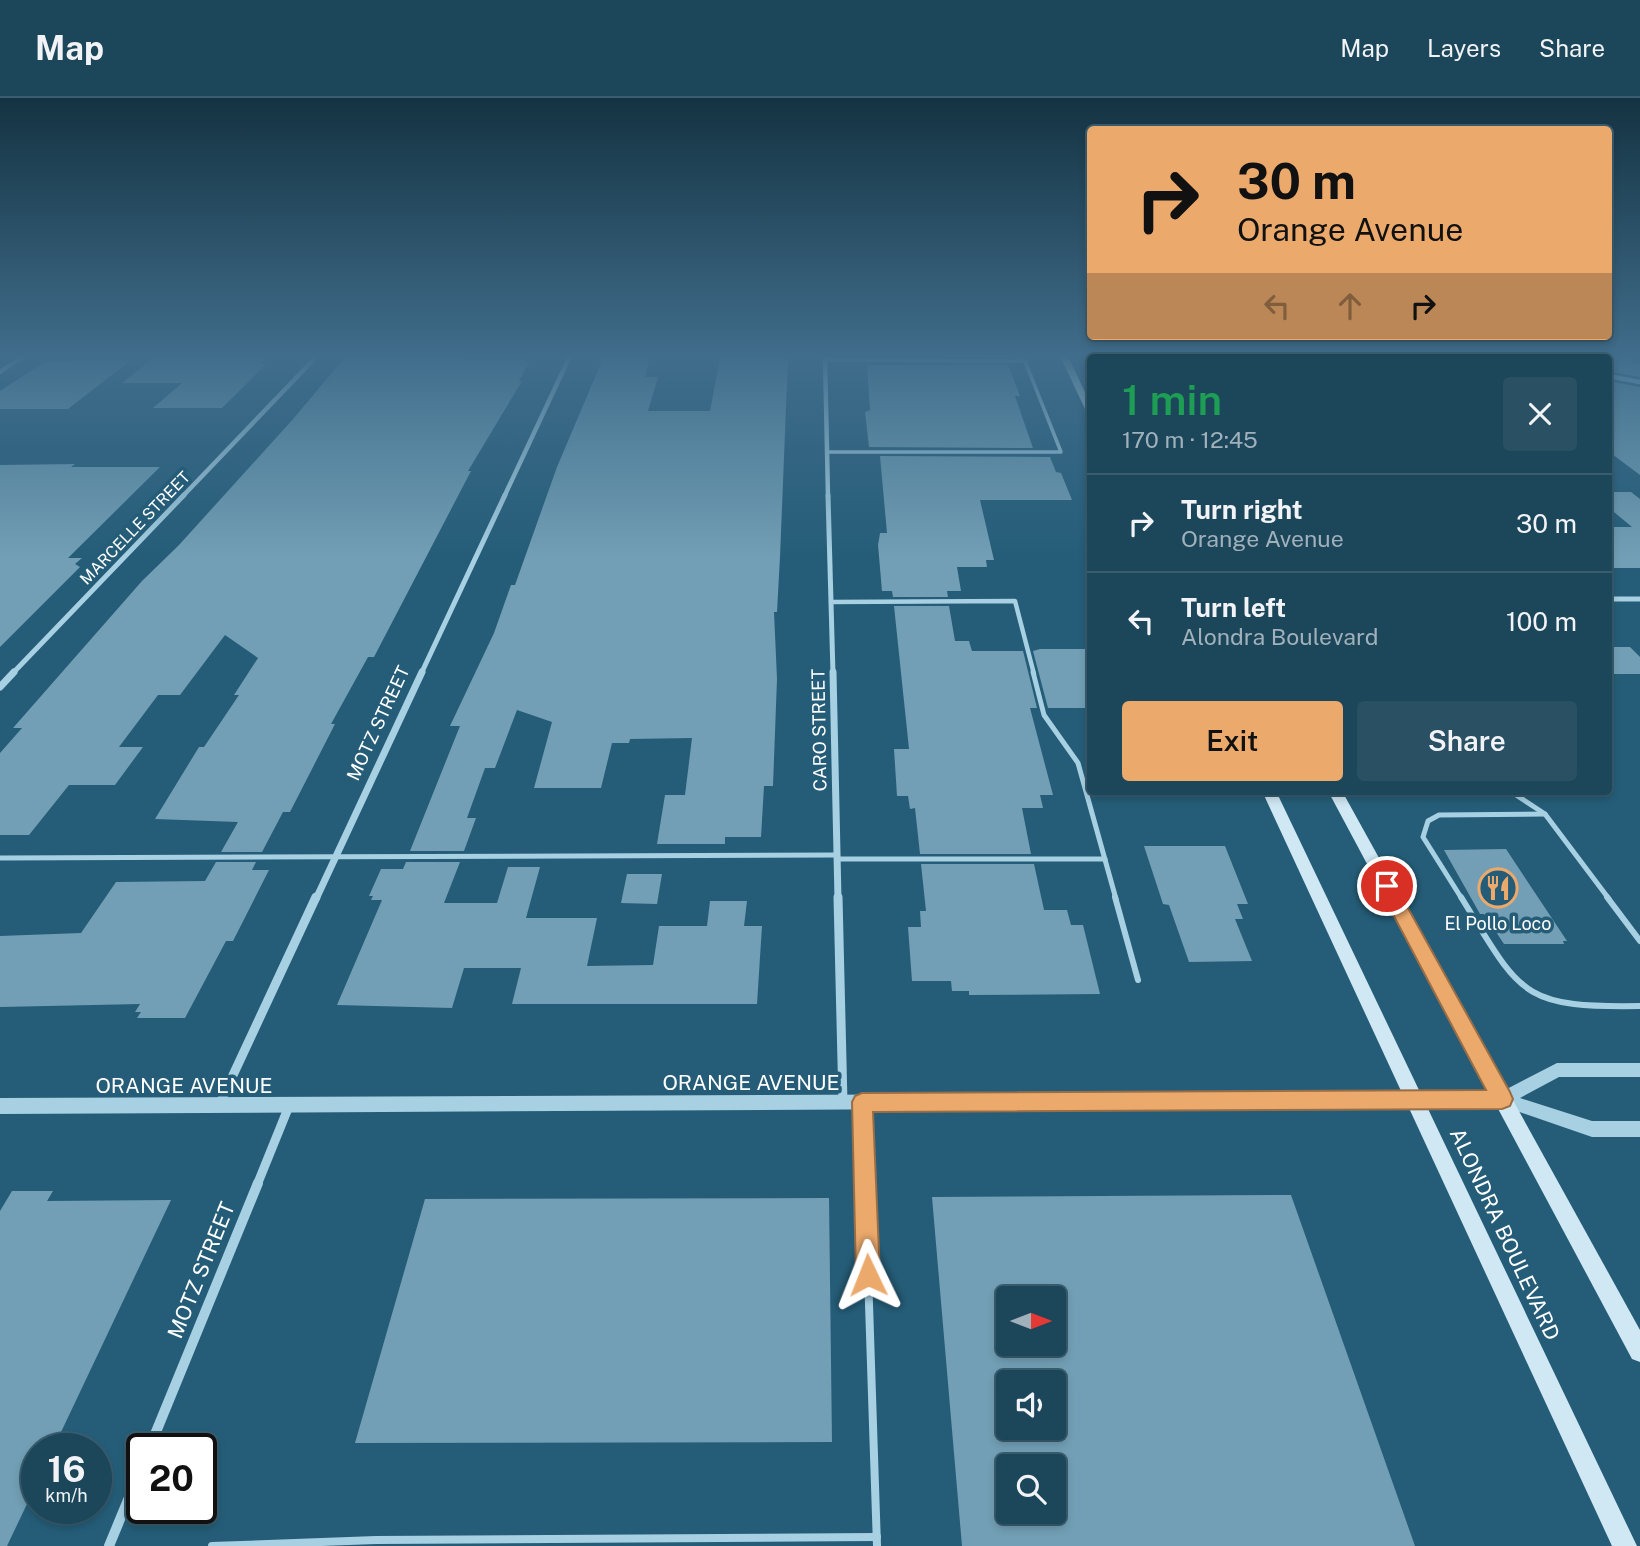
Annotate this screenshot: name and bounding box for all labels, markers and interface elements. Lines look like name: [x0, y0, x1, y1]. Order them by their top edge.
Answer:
text: Map: [35, 29, 104, 67]
text: Map: [1340, 34, 1389, 62]
text: Layers: [1427, 34, 1501, 62]
text: Share: [1539, 34, 1605, 62]
text: 30 m: [1237, 152, 1356, 210]
icon: right: [1122, 154, 1213, 245]
text: Orange Avenue: [1237, 211, 1463, 248]
icon: left: [1258, 287, 1296, 325]
icon: ahead: [1331, 287, 1369, 325]
icon: right: [1404, 287, 1442, 325]
text: 1 min: [1122, 375, 1222, 424]
button: close: [1503, 377, 1577, 451]
text: 170 m · 12:45: [1122, 426, 1258, 453]
street label: MARCELLE STREET: [76, 467, 194, 589]
text: Turn right: [1181, 494, 1303, 525]
icon: right: [1122, 504, 1160, 542]
text: 30 m: [1516, 508, 1577, 539]
text: Orange Avenue: [1181, 525, 1344, 552]
text: Turn left: [1181, 592, 1286, 623]
icon: left: [1122, 602, 1160, 640]
text: 100 m: [1506, 606, 1577, 637]
text: Alondra Boulevard: [1181, 623, 1378, 650]
street label: MOTZ STREET: [342, 662, 414, 784]
street label: CARO STREET: [807, 668, 831, 791]
button: Exit: [1122, 701, 1343, 781]
button: Share: [1357, 701, 1577, 781]
pin: [1357, 856, 1417, 916]
icon: arrive: [1368, 867, 1406, 905]
restaurant icon: El Pollo Loco: [1477, 867, 1519, 909]
place label: El Pollo Loco: [1445, 913, 1552, 934]
street label: ORANGE AVENUE: [662, 1070, 840, 1095]
street label: ORANGE AVENUE: [95, 1073, 273, 1098]
street label: ALONDRA BOULEVARD: [1445, 1124, 1565, 1344]
street label: MOTZ STREET: [162, 1198, 240, 1342]
position arrow: [831, 1238, 905, 1312]
north arrow: [996, 1286, 1066, 1356]
map controls: [996, 1286, 1066, 1524]
button: sound: [996, 1370, 1066, 1440]
speed limit sign: 20: [126, 1433, 217, 1524]
text: 16: [47, 1449, 86, 1490]
button: search: [996, 1454, 1066, 1524]
text: km/h: [45, 1485, 88, 1506]

